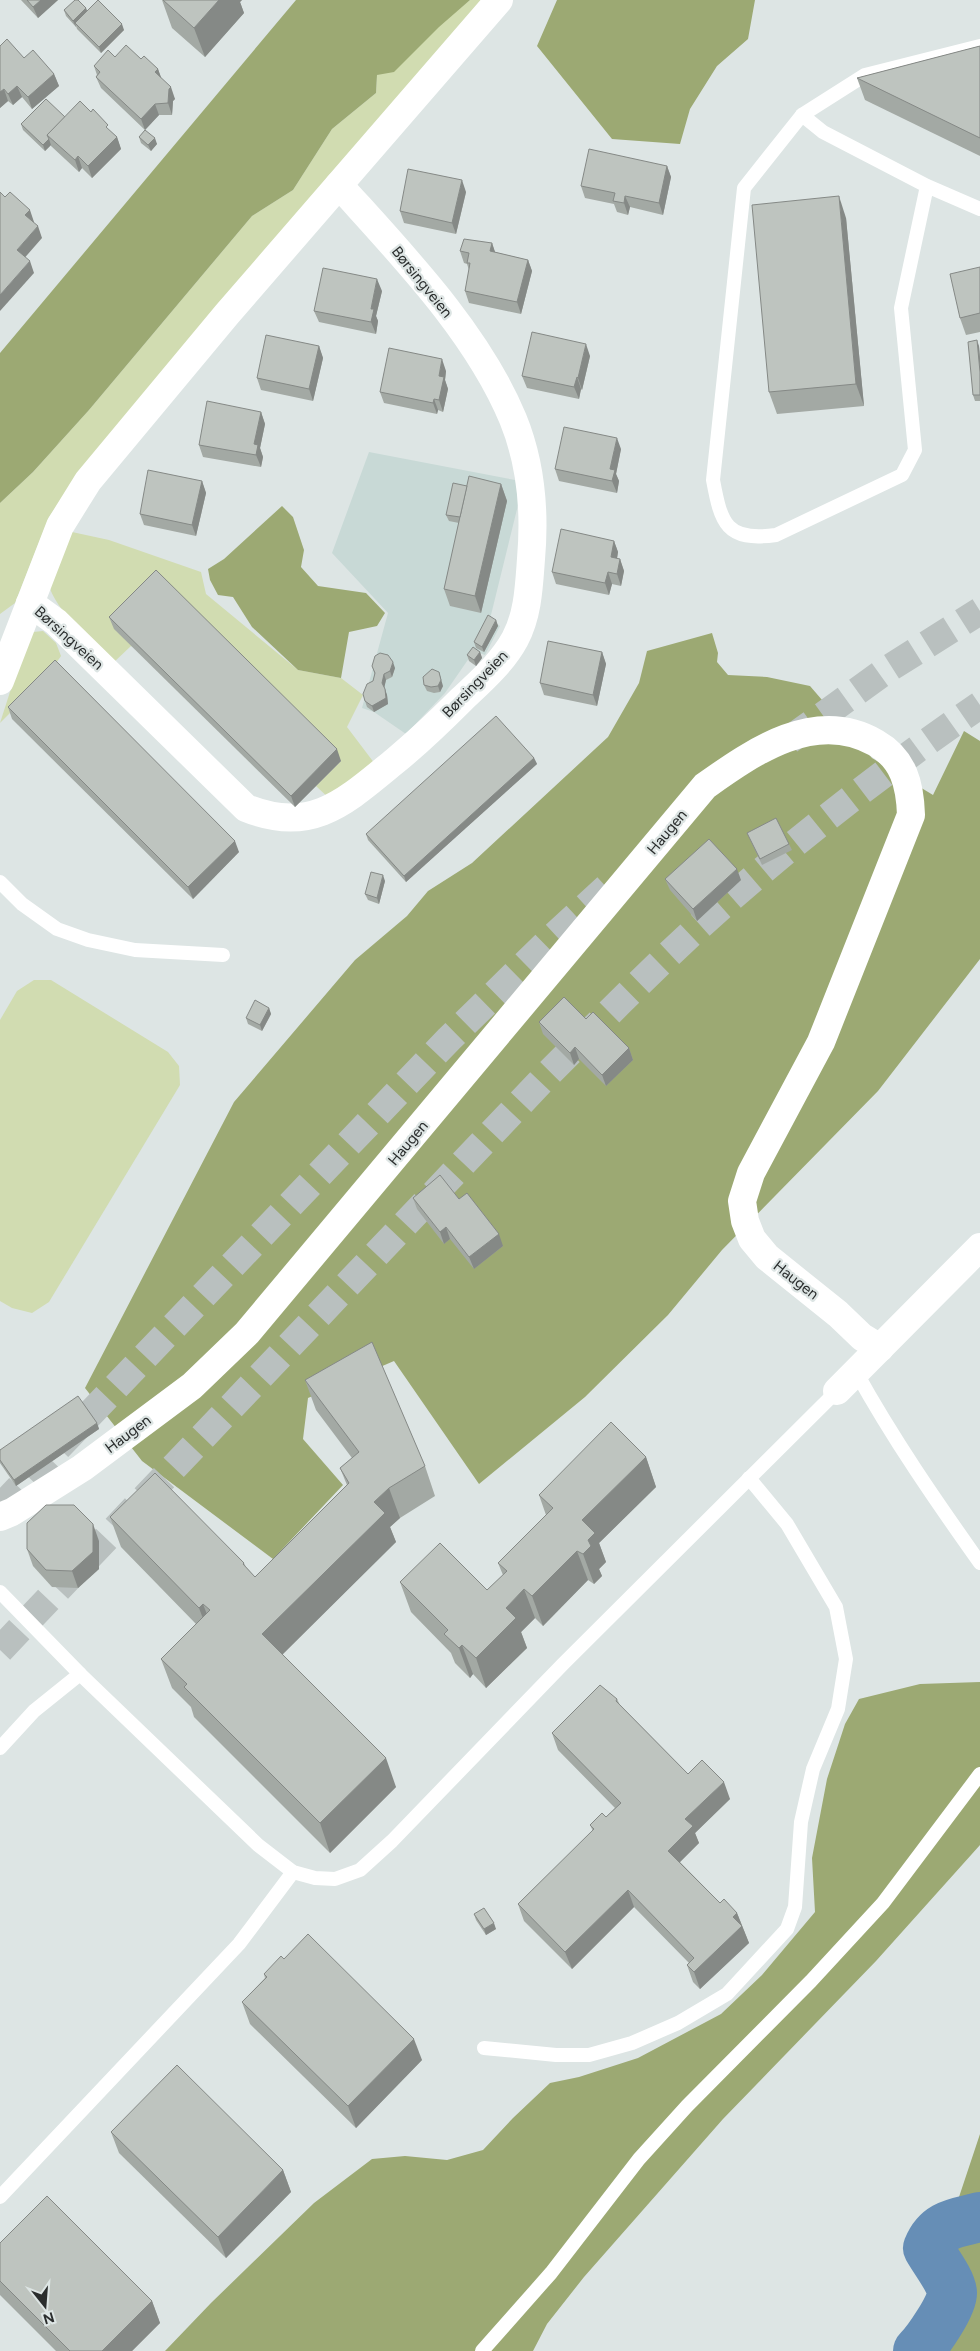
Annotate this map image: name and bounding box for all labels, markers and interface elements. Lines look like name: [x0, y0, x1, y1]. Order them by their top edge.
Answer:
street label: Børsingveien: [388, 243, 456, 321]
street label: Børsingveien: [31, 602, 107, 674]
street label: Børsingveien: [439, 647, 511, 721]
street label: Haugen: [643, 806, 691, 858]
street label: Haugen: [384, 1117, 432, 1169]
street label: Haugen: [770, 1257, 822, 1303]
street label: Haugen: [102, 1411, 154, 1457]
north arrow: [20, 2281, 70, 2331]
text: N: [41, 2308, 56, 2328]

